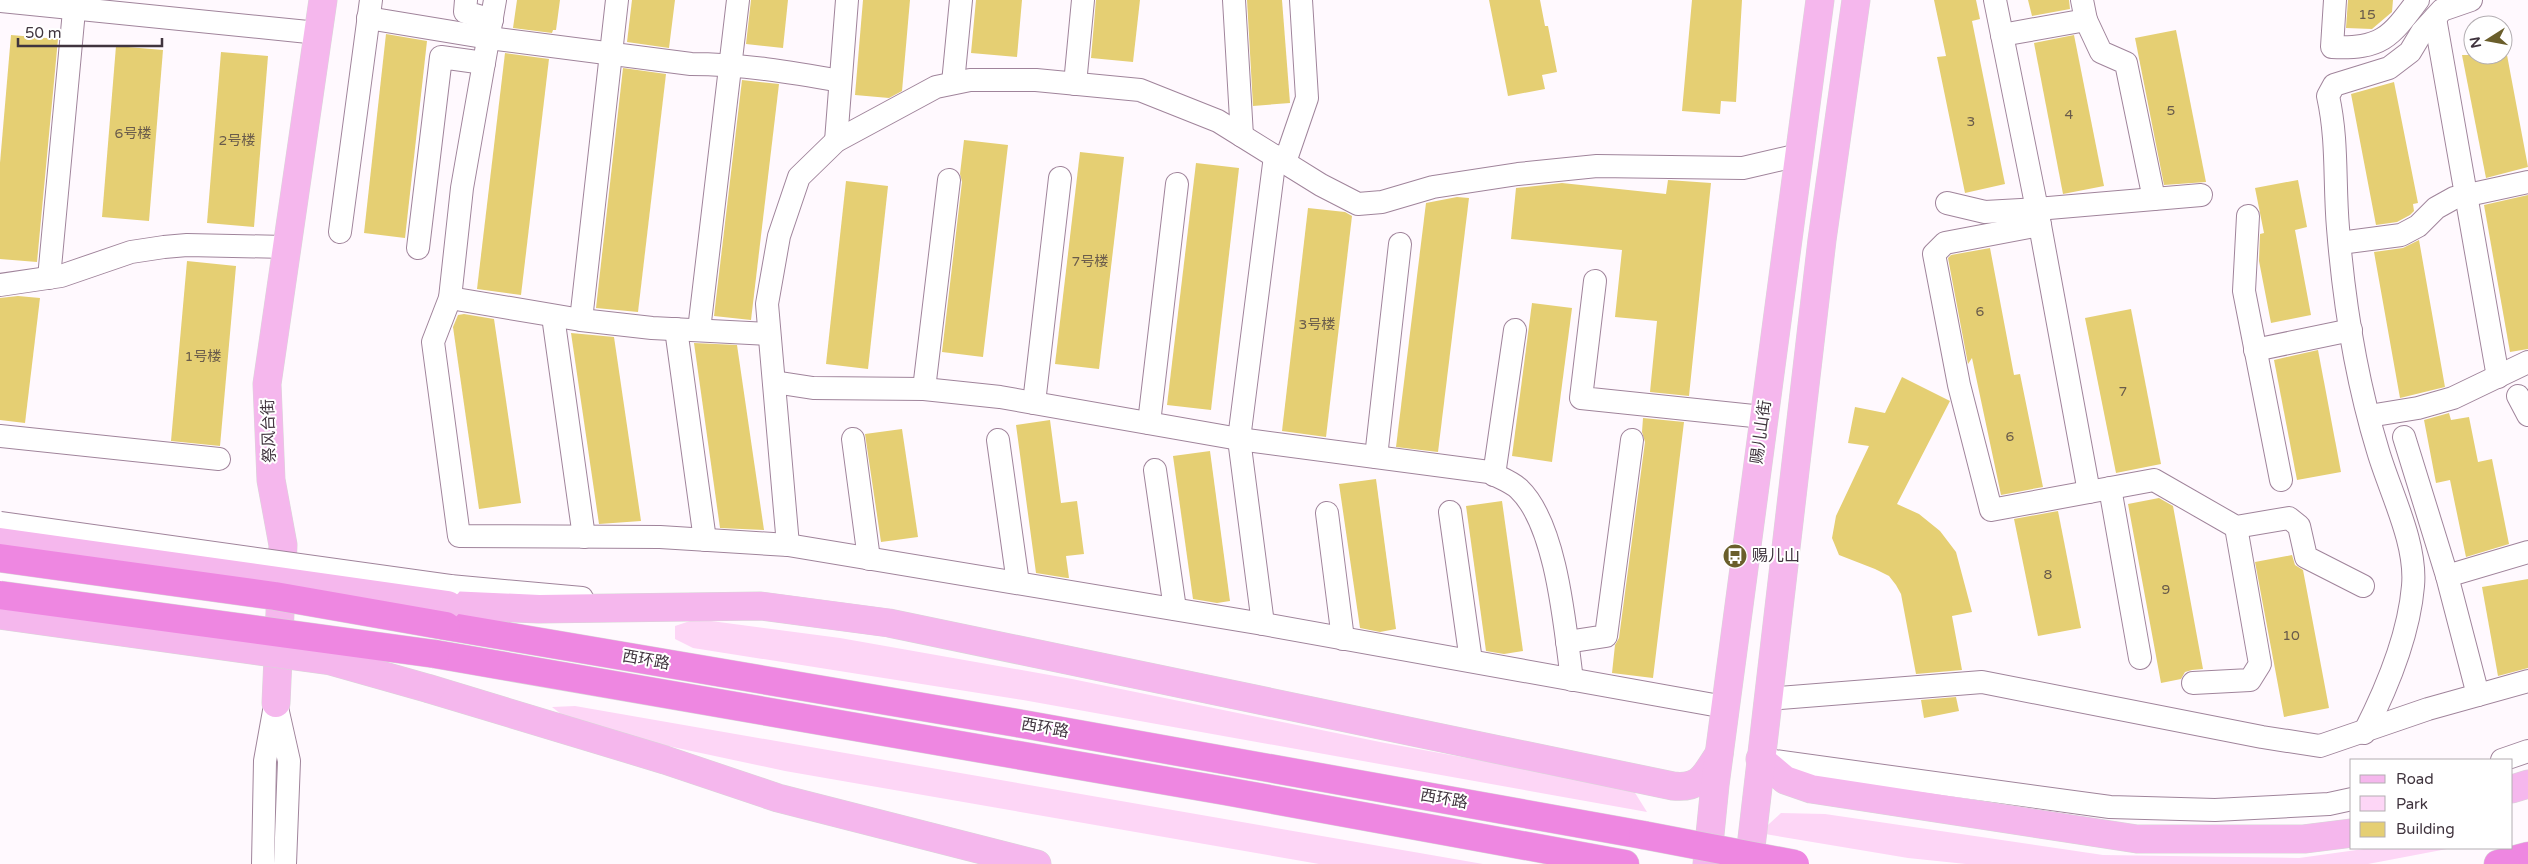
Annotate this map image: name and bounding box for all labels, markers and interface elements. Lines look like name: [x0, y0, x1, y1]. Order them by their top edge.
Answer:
house number: 15: [2358, 6, 2376, 23]
scale bar: [18, 15, 161, 47]
north arrow: [2463, 15, 2513, 65]
text: 50 m: [25, 24, 62, 42]
text: N: [2466, 35, 2485, 50]
house number: 5: [2167, 102, 2175, 119]
house number: 4: [2065, 106, 2074, 123]
house number: 3: [1967, 113, 1975, 130]
house number: 6号楼: [115, 125, 151, 142]
house number: 2号楼: [219, 132, 255, 149]
house number: 7号楼: [1072, 253, 1108, 270]
house number: 6: [1976, 303, 1985, 320]
house number: 3号楼: [1299, 316, 1335, 333]
house number: 1号楼: [185, 348, 221, 365]
house number: 7: [2119, 383, 2127, 400]
street label: 祭风台街: [258, 399, 280, 463]
street label: 赐儿山街: [1747, 399, 1775, 465]
house number: 6: [2006, 428, 2015, 445]
bus stop icon: 赐儿山: [1722, 543, 1748, 569]
place label: 赐儿山: [1752, 546, 1800, 566]
house number: 8: [2044, 566, 2053, 583]
house number: 9: [2162, 581, 2170, 598]
house number: 10: [2282, 627, 2300, 644]
street label: 西环路: [621, 646, 671, 674]
street label: 西环路: [1020, 714, 1070, 742]
legend: [2350, 759, 2513, 849]
text: Road: [2396, 770, 2434, 788]
street label: 西环路: [1419, 785, 1469, 813]
text: Park: [2396, 795, 2428, 813]
text: Building: [2396, 820, 2455, 838]

